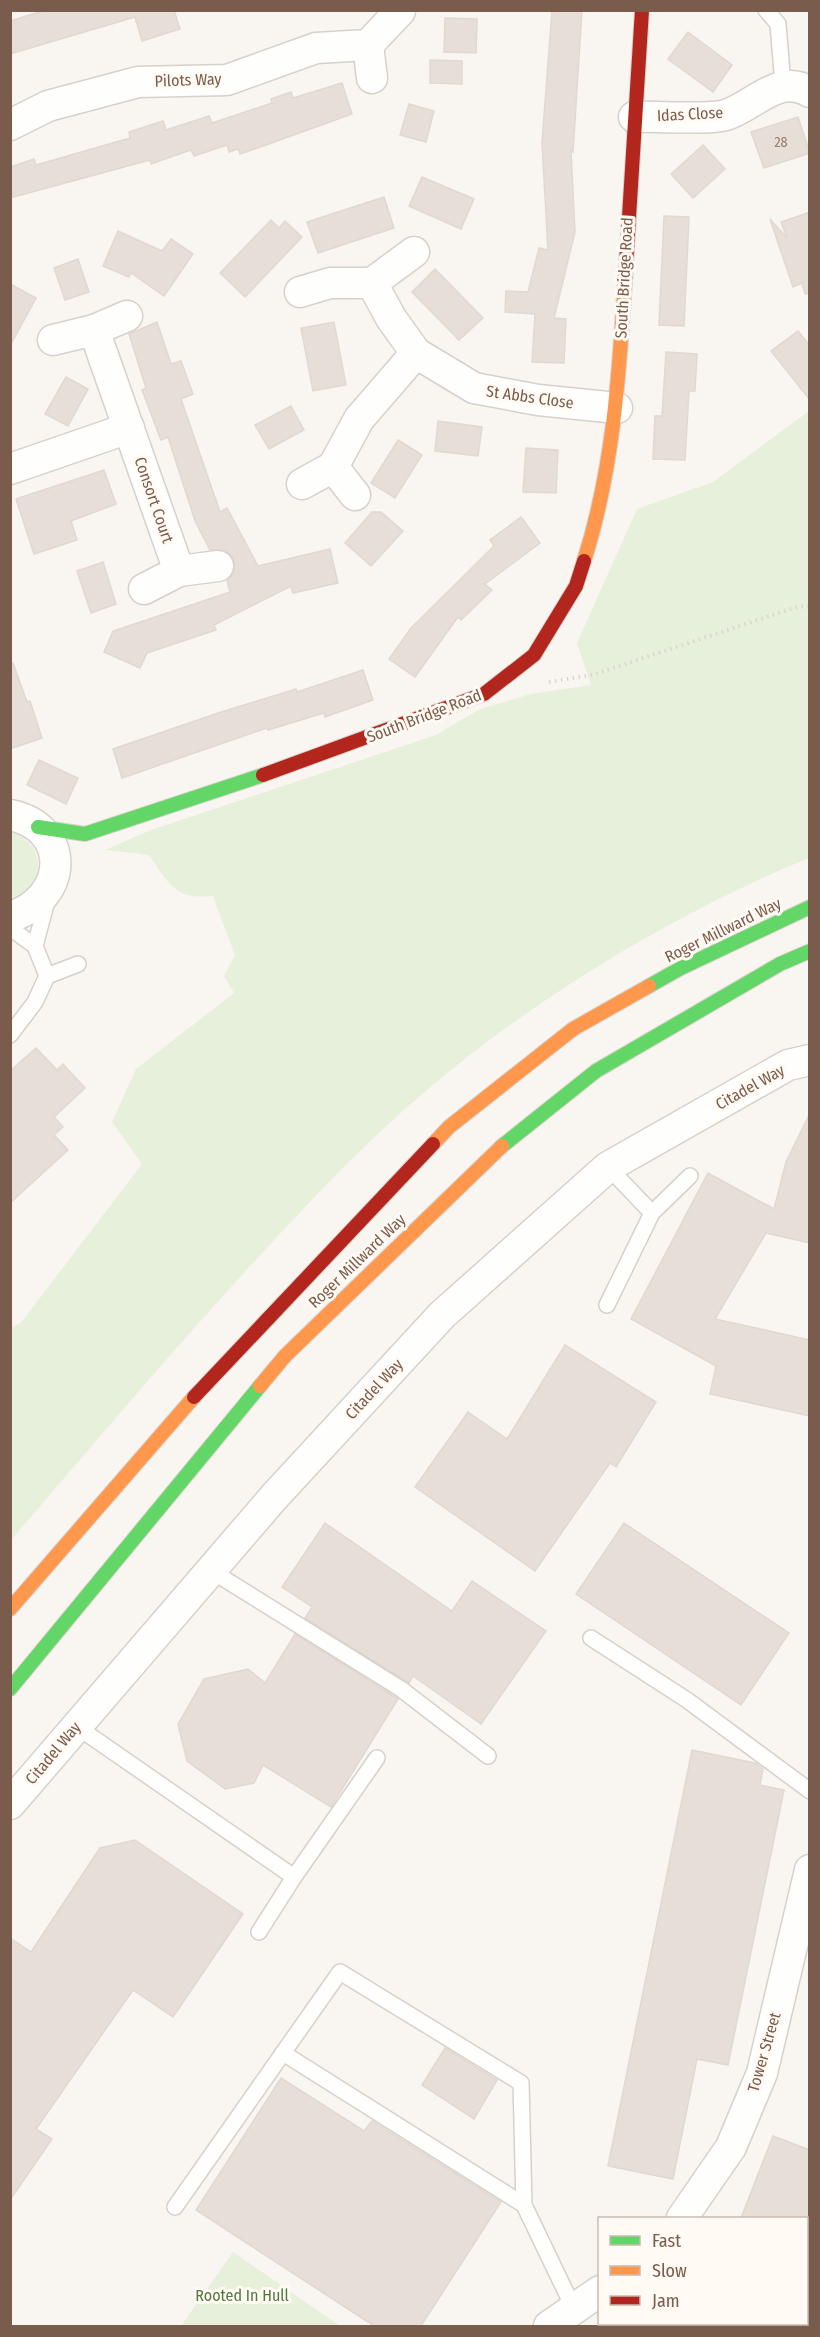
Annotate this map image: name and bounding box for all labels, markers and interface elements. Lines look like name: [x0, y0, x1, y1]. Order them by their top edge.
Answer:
street label: Pilots Way: [154, 69, 223, 91]
street label: Idas Close: [656, 103, 724, 125]
house number: 28: [774, 134, 788, 151]
street label: South Bridge Road: [611, 217, 637, 339]
street label: St Abbs Close: [485, 381, 575, 413]
street label: Consort Court: [130, 454, 178, 546]
street label: South Bridge Road: [364, 685, 484, 747]
street label: Roger Millward Way: [662, 893, 785, 966]
street label: Citadel Way: [712, 1060, 789, 1114]
street label: Roger Millward Way: [305, 1209, 410, 1312]
street label: Citadel Way: [341, 1354, 407, 1423]
street label: Citadel Way: [21, 1717, 85, 1788]
street label: Tower Street: [744, 2009, 785, 2094]
legend: [598, 2217, 808, 2325]
text: Fast: [652, 2230, 681, 2252]
text: Slow: [652, 2260, 687, 2282]
park label: Rooted In Hull: [195, 2286, 289, 2305]
text: Jam: [652, 2290, 680, 2312]

